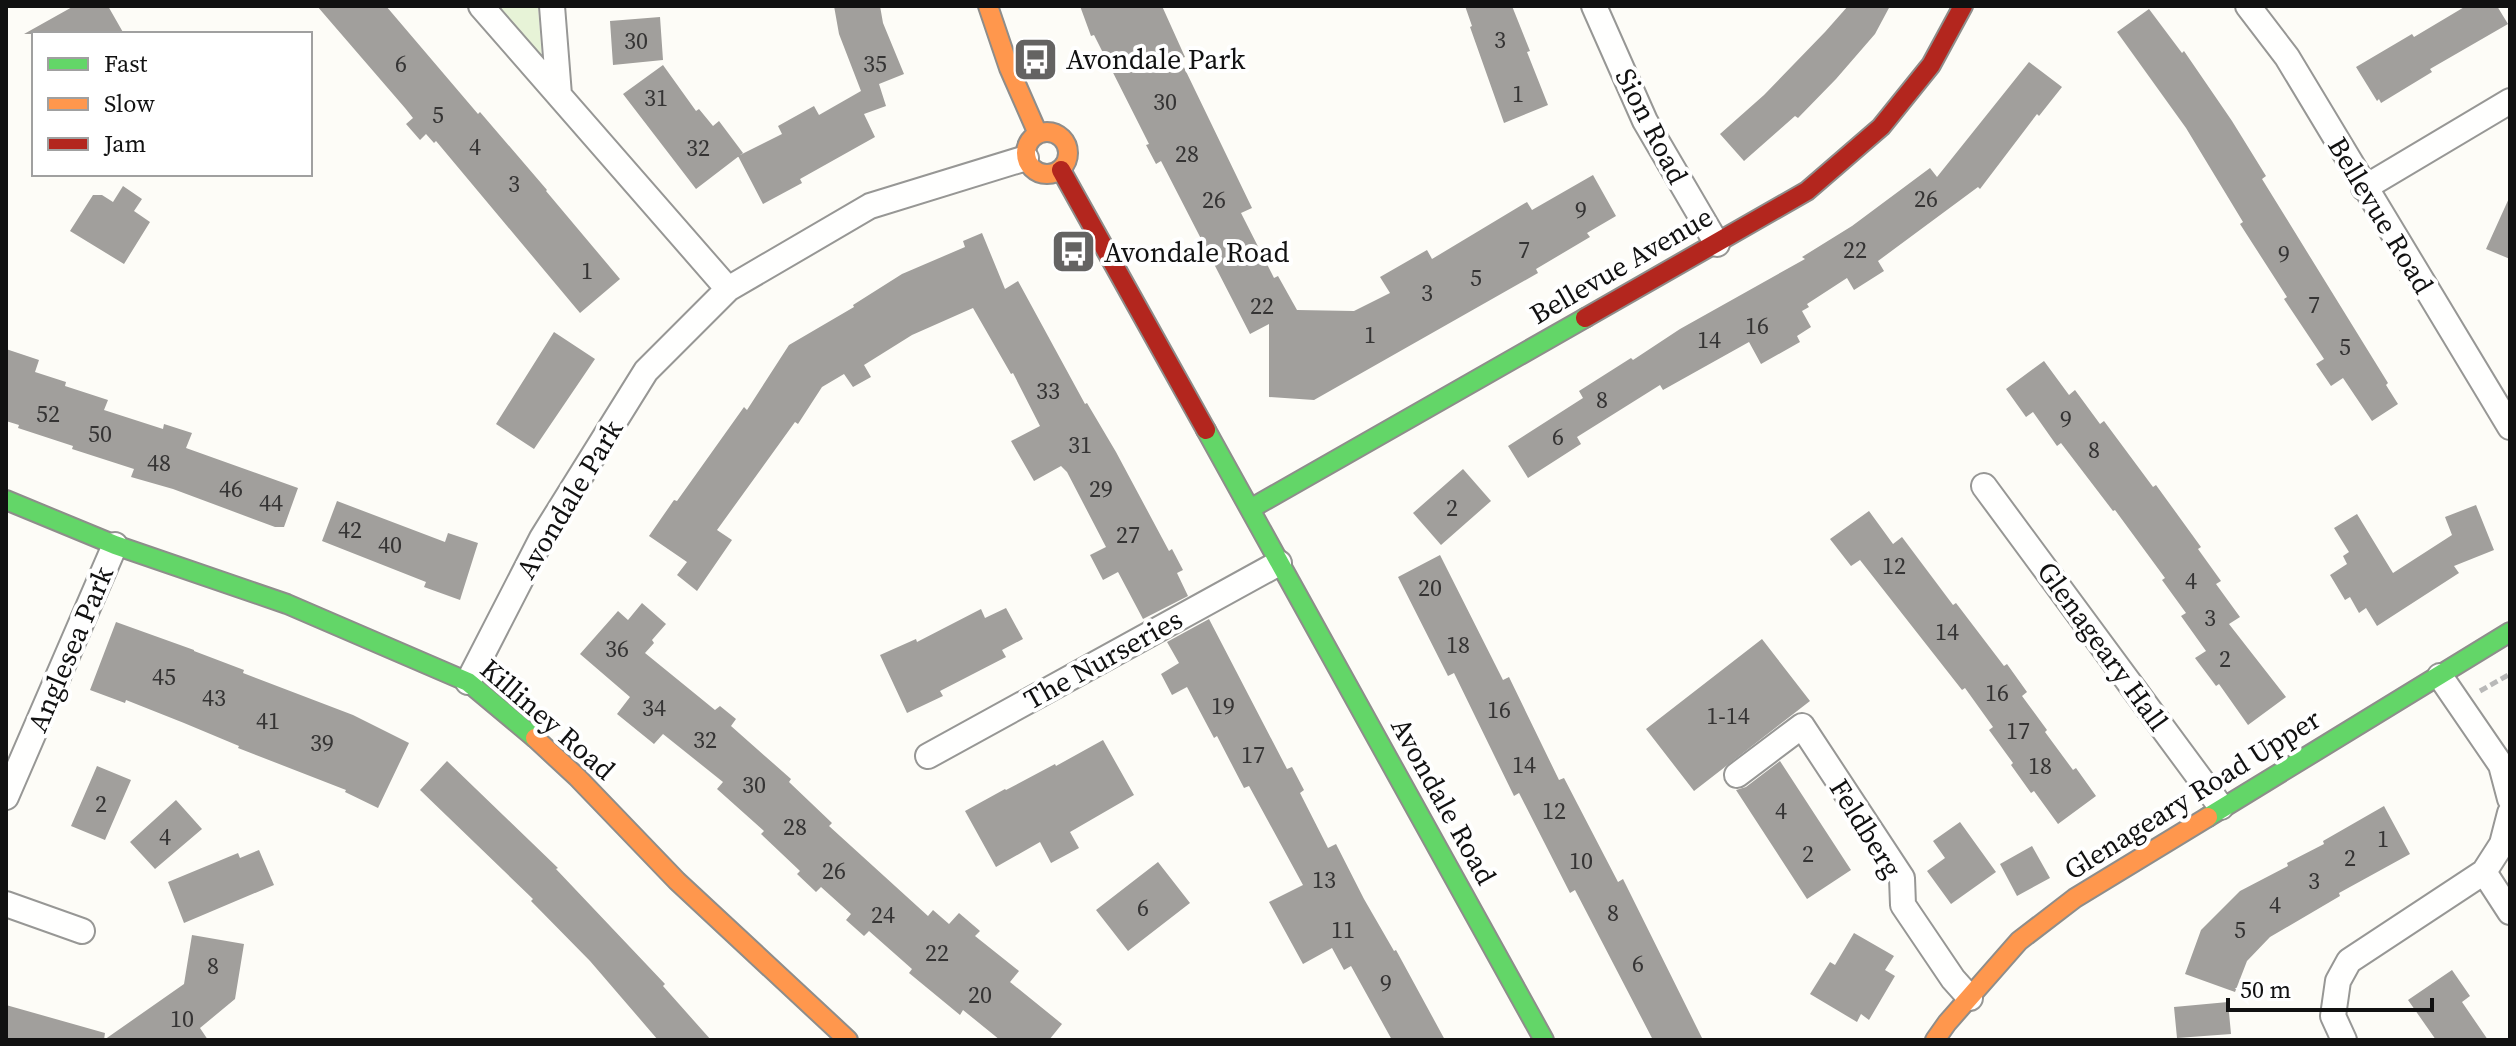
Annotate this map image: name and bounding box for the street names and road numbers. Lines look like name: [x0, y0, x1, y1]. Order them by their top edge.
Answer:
street label: Sion Road: [1607, 62, 1697, 190]
street label: Bellevue Road: [2319, 129, 2443, 301]
street label: Bellevue Avenue: [1523, 197, 1719, 333]
street label: Avondale Park: [507, 412, 632, 586]
street label: Glenageary Hall: [2029, 554, 2177, 738]
street label: Anglesea Park: [18, 560, 122, 738]
street label: The Nurseries: [1017, 600, 1189, 718]
street label: Killiney Road: [472, 650, 624, 788]
street label: Glenageary Road Upper: [2057, 699, 2328, 888]
street label: Avondale Road: [1382, 711, 1506, 891]
street label: Feldberg: [1821, 771, 1911, 885]

